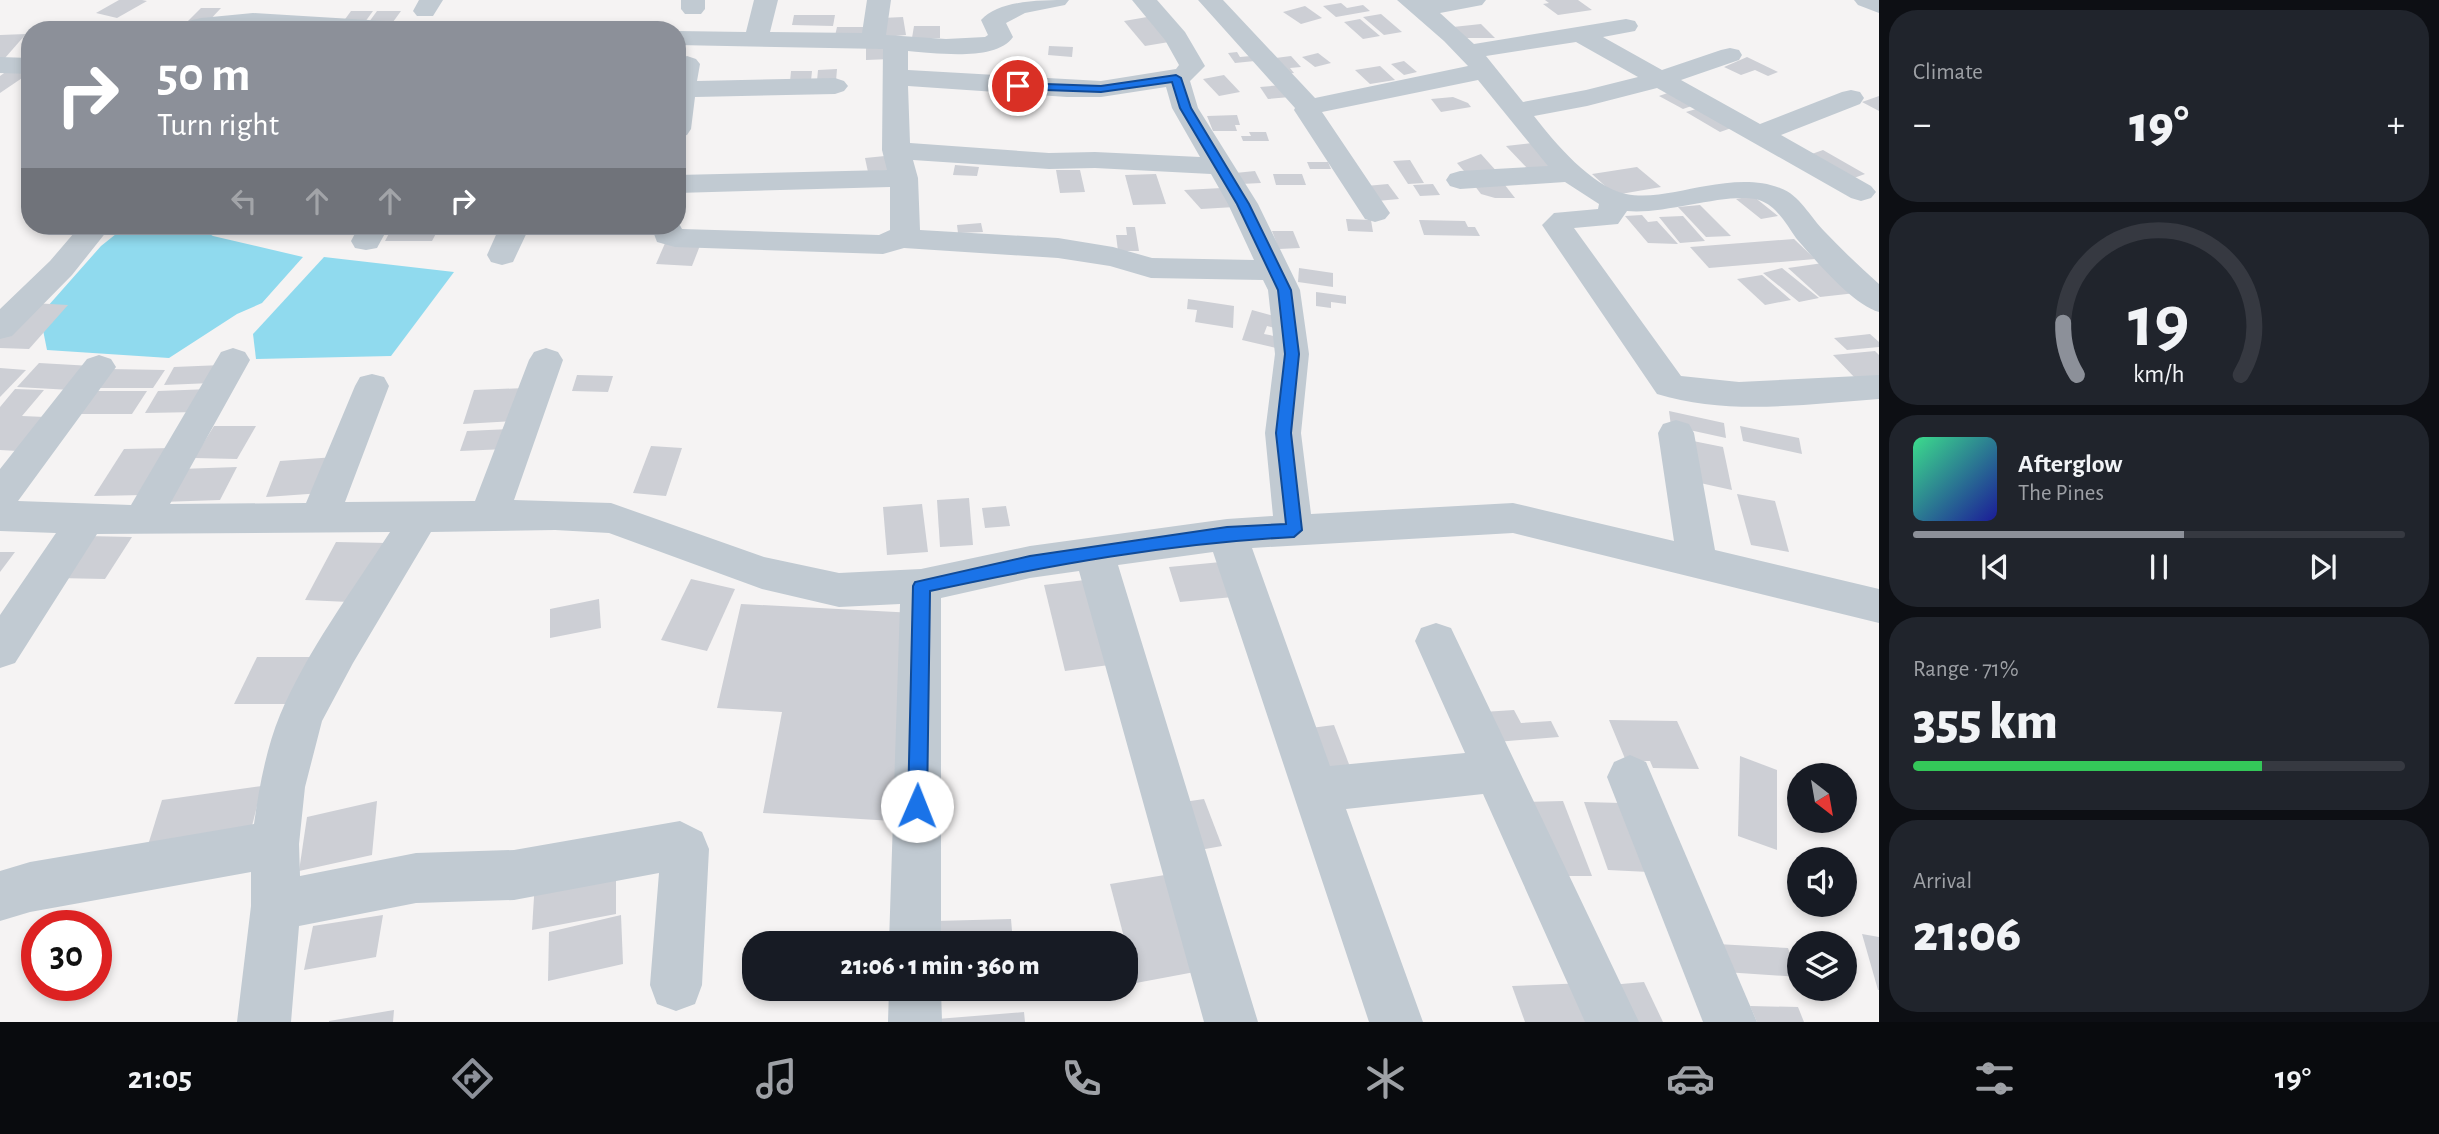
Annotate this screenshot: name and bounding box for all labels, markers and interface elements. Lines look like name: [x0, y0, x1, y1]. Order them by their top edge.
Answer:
icon: right: [42, 49, 133, 140]
text: 50 m: [157, 51, 251, 100]
pin: [988, 56, 1048, 116]
text: Climate: [1913, 61, 1983, 84]
icon: arrive: [999, 67, 1037, 105]
text: 19°: [2129, 99, 2189, 151]
text: −: [1913, 106, 1931, 144]
text: +: [2387, 106, 2405, 144]
text: Turn right: [157, 109, 279, 141]
icon: left: [225, 182, 263, 220]
icon: ahead: [298, 182, 336, 220]
icon: ahead: [371, 182, 409, 220]
icon: right: [444, 182, 482, 220]
text: 19: [2128, 287, 2190, 360]
text: km/h: [2133, 361, 2185, 386]
text: Afterglow: [2018, 451, 2122, 477]
text: The Pines: [2018, 482, 2104, 505]
icon: previous: [1976, 548, 2014, 586]
icon: pause: [2140, 548, 2178, 586]
icon: next: [2304, 548, 2342, 586]
text: Range · 71%: [1913, 658, 2019, 681]
text: 355 km: [1913, 696, 2058, 748]
north arrow: [1787, 763, 1857, 833]
map controls: [1787, 763, 1857, 1001]
position arrow: [880, 769, 954, 843]
button: sound: [1787, 847, 1857, 917]
text: Arrival: [1913, 870, 1972, 893]
text: 21:06: [1913, 908, 2021, 960]
speed limit sign: 30: [21, 910, 112, 1001]
button: layers: [1787, 931, 1857, 1001]
text: 21:06 · 1 min · 360 m: [841, 953, 1039, 979]
icon: directions: [448, 1054, 497, 1103]
icon: music: [752, 1054, 801, 1103]
icon: phone: [1057, 1054, 1106, 1103]
icon: climate: [1361, 1054, 1410, 1103]
icon: car: [1666, 1054, 1715, 1103]
icon: filters: [1970, 1054, 2019, 1103]
text: 21:05: [128, 1062, 192, 1094]
text: 19°: [2275, 1062, 2311, 1094]

